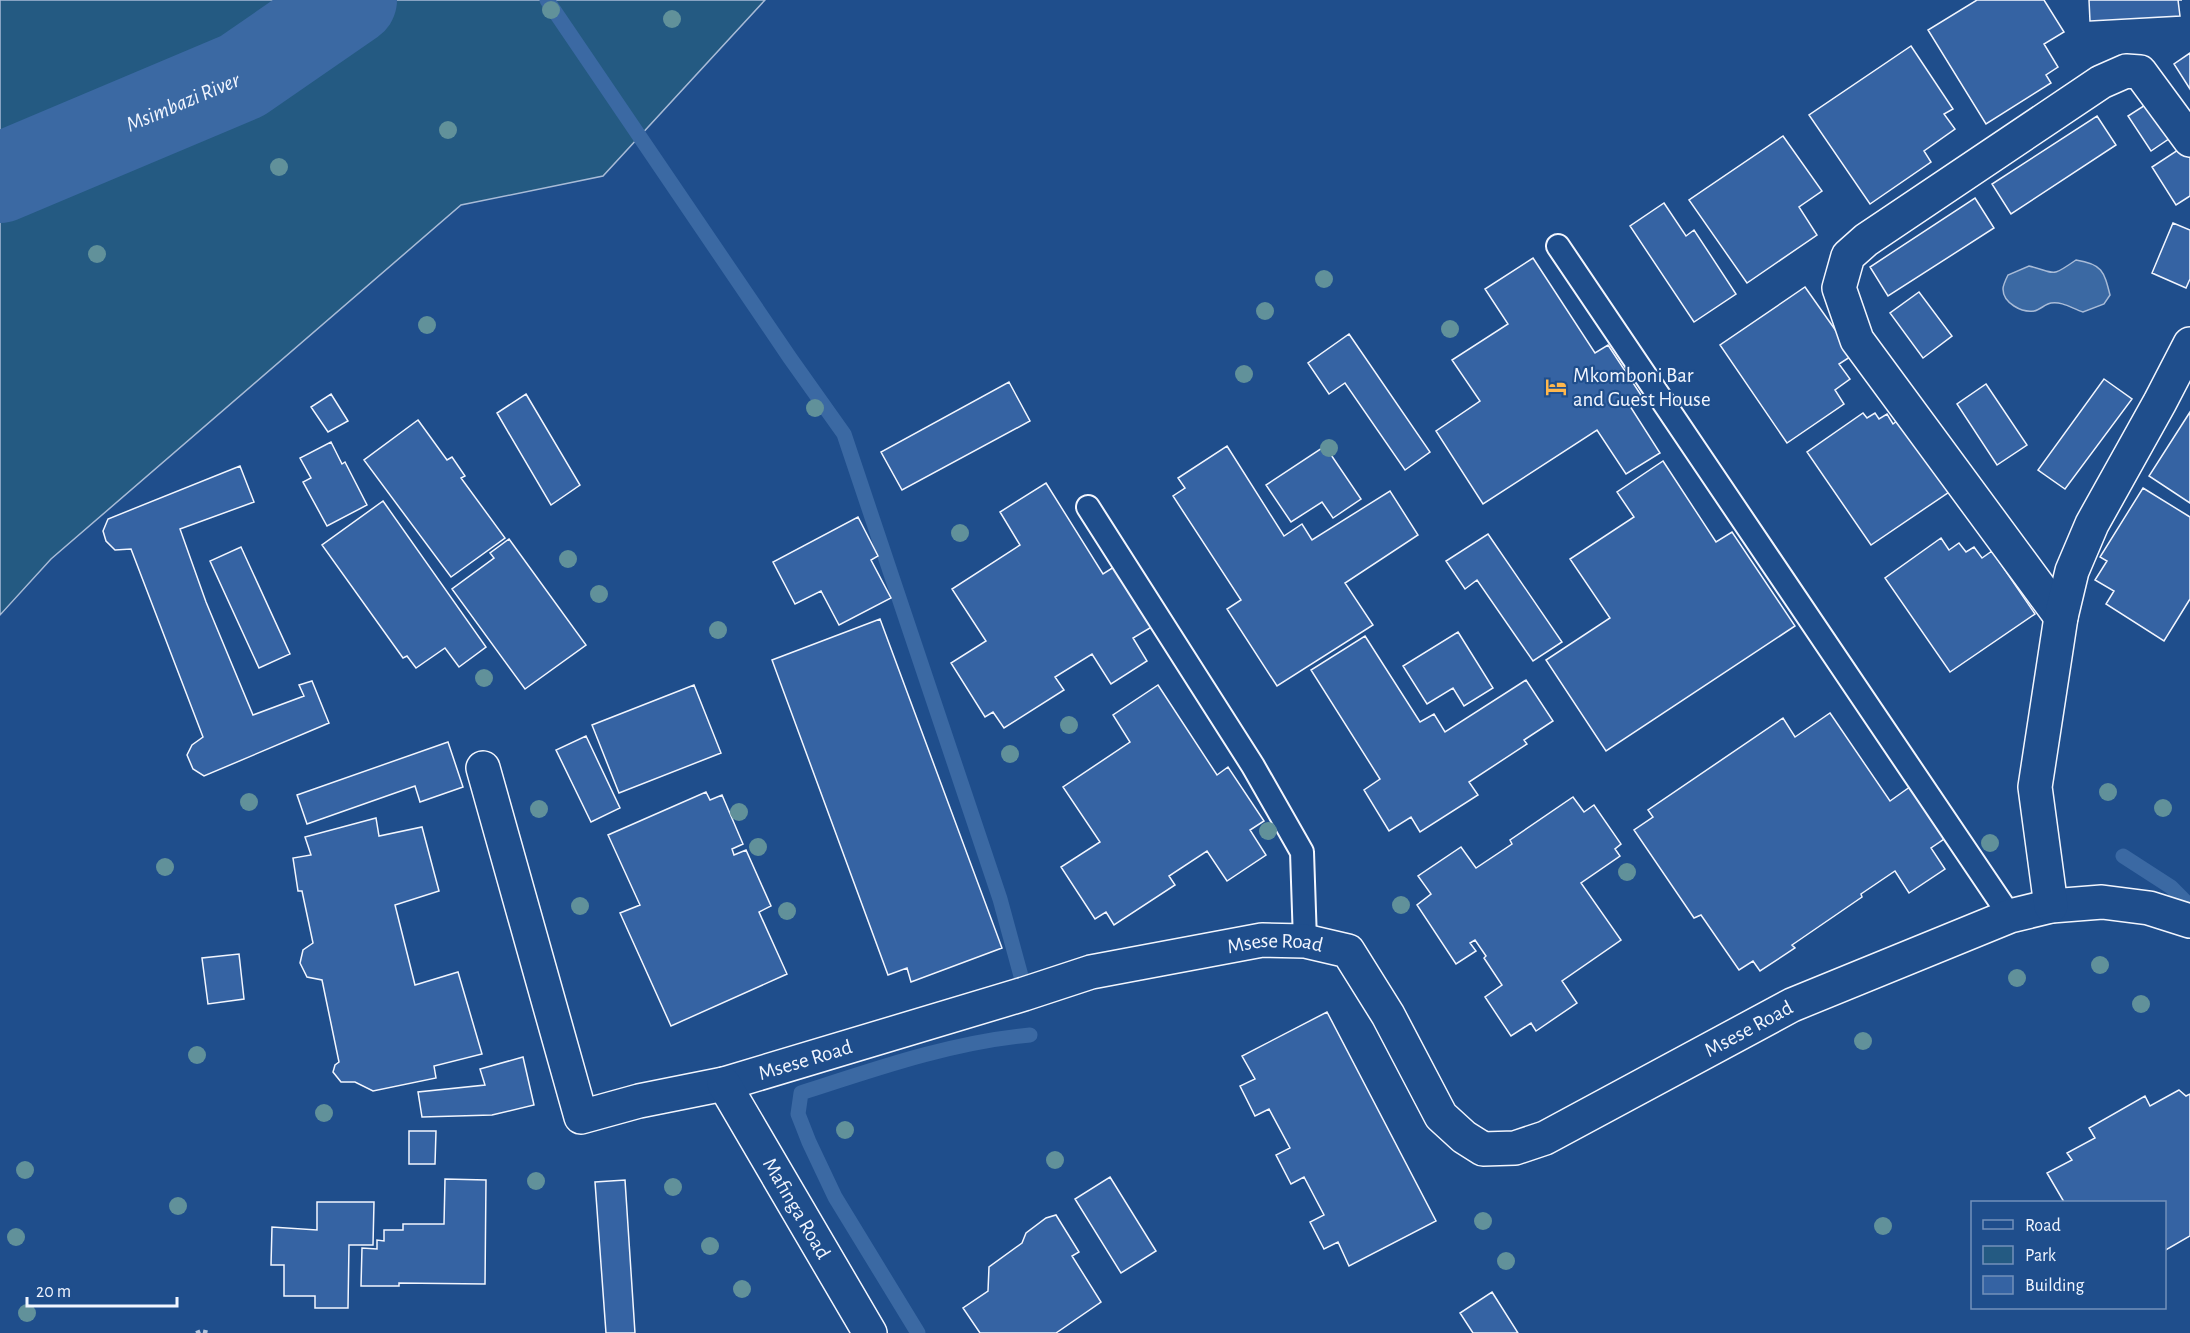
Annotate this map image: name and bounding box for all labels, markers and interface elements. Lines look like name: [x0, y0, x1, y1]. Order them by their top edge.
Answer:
water label: Msimbazi River: [123, 68, 244, 136]
place label: Mkomboni Bar and Guest House: [1573, 365, 1711, 410]
hotel icon: Mkomboni Bar and Guest House: [1544, 375, 1568, 399]
street label: Msese Road: [1225, 930, 1325, 957]
street label: Msese Road: [1701, 997, 1796, 1061]
street label: Msese Road: [756, 1036, 855, 1084]
street label: Mafinga Road: [759, 1154, 834, 1263]
legend: [1971, 1201, 2166, 1309]
text: Road: [2025, 1217, 2061, 1235]
text: Park: [2025, 1247, 2057, 1265]
scale bar: [27, 1270, 177, 1308]
text: Building: [2025, 1277, 2085, 1295]
text: 20 m: [36, 1283, 71, 1301]

